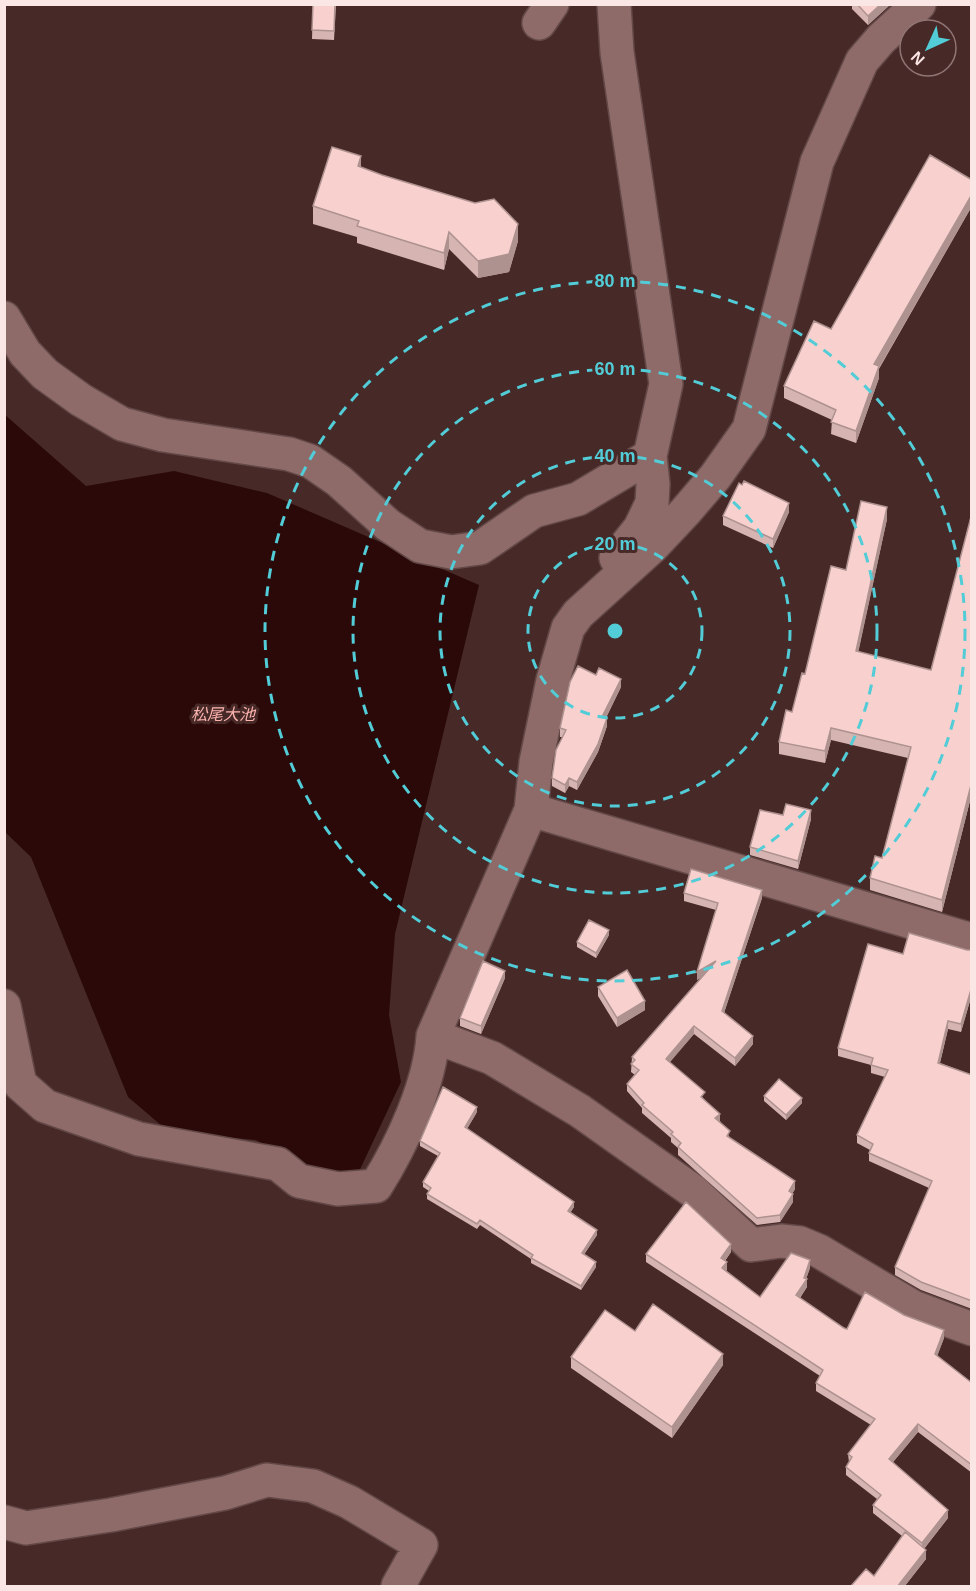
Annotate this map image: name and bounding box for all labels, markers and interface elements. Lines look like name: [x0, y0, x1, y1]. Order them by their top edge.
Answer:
north arrow: [898, 18, 958, 78]
text: N: [908, 48, 928, 68]
text: 80 m: [594, 271, 636, 291]
text: 60 m: [594, 359, 636, 379]
text: 40 m: [594, 446, 636, 466]
text: 20 m: [594, 534, 636, 554]
centre of rings: [605, 621, 625, 641]
water label: 松尾大池: [191, 706, 257, 723]

